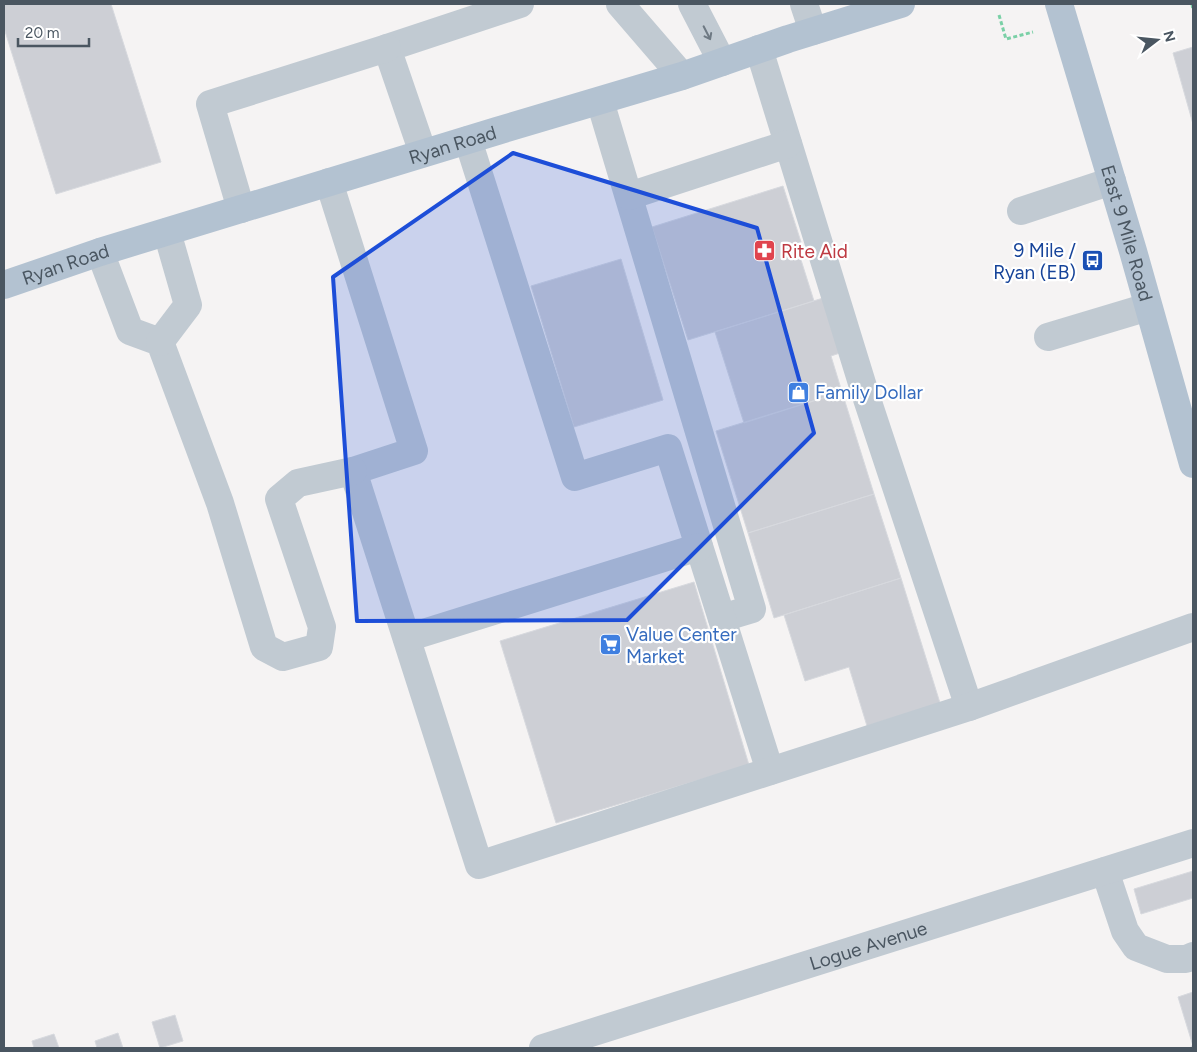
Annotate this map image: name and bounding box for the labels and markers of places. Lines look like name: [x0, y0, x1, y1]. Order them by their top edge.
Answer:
pharmacy icon: Rite Aid: [753, 239, 777, 263]
place label: 9 Mile / Ryan (EB): [993, 239, 1077, 284]
place label: Rite Aid: [781, 240, 848, 263]
bus stop icon: 9 Mile / Ryan (EB): [1080, 249, 1104, 273]
shop icon: Family Dollar: [787, 380, 811, 404]
place label: Family Dollar: [815, 381, 923, 404]
place label: Value Center Market: [626, 623, 737, 668]
supermarket icon: Value Center Market: [598, 633, 622, 657]

